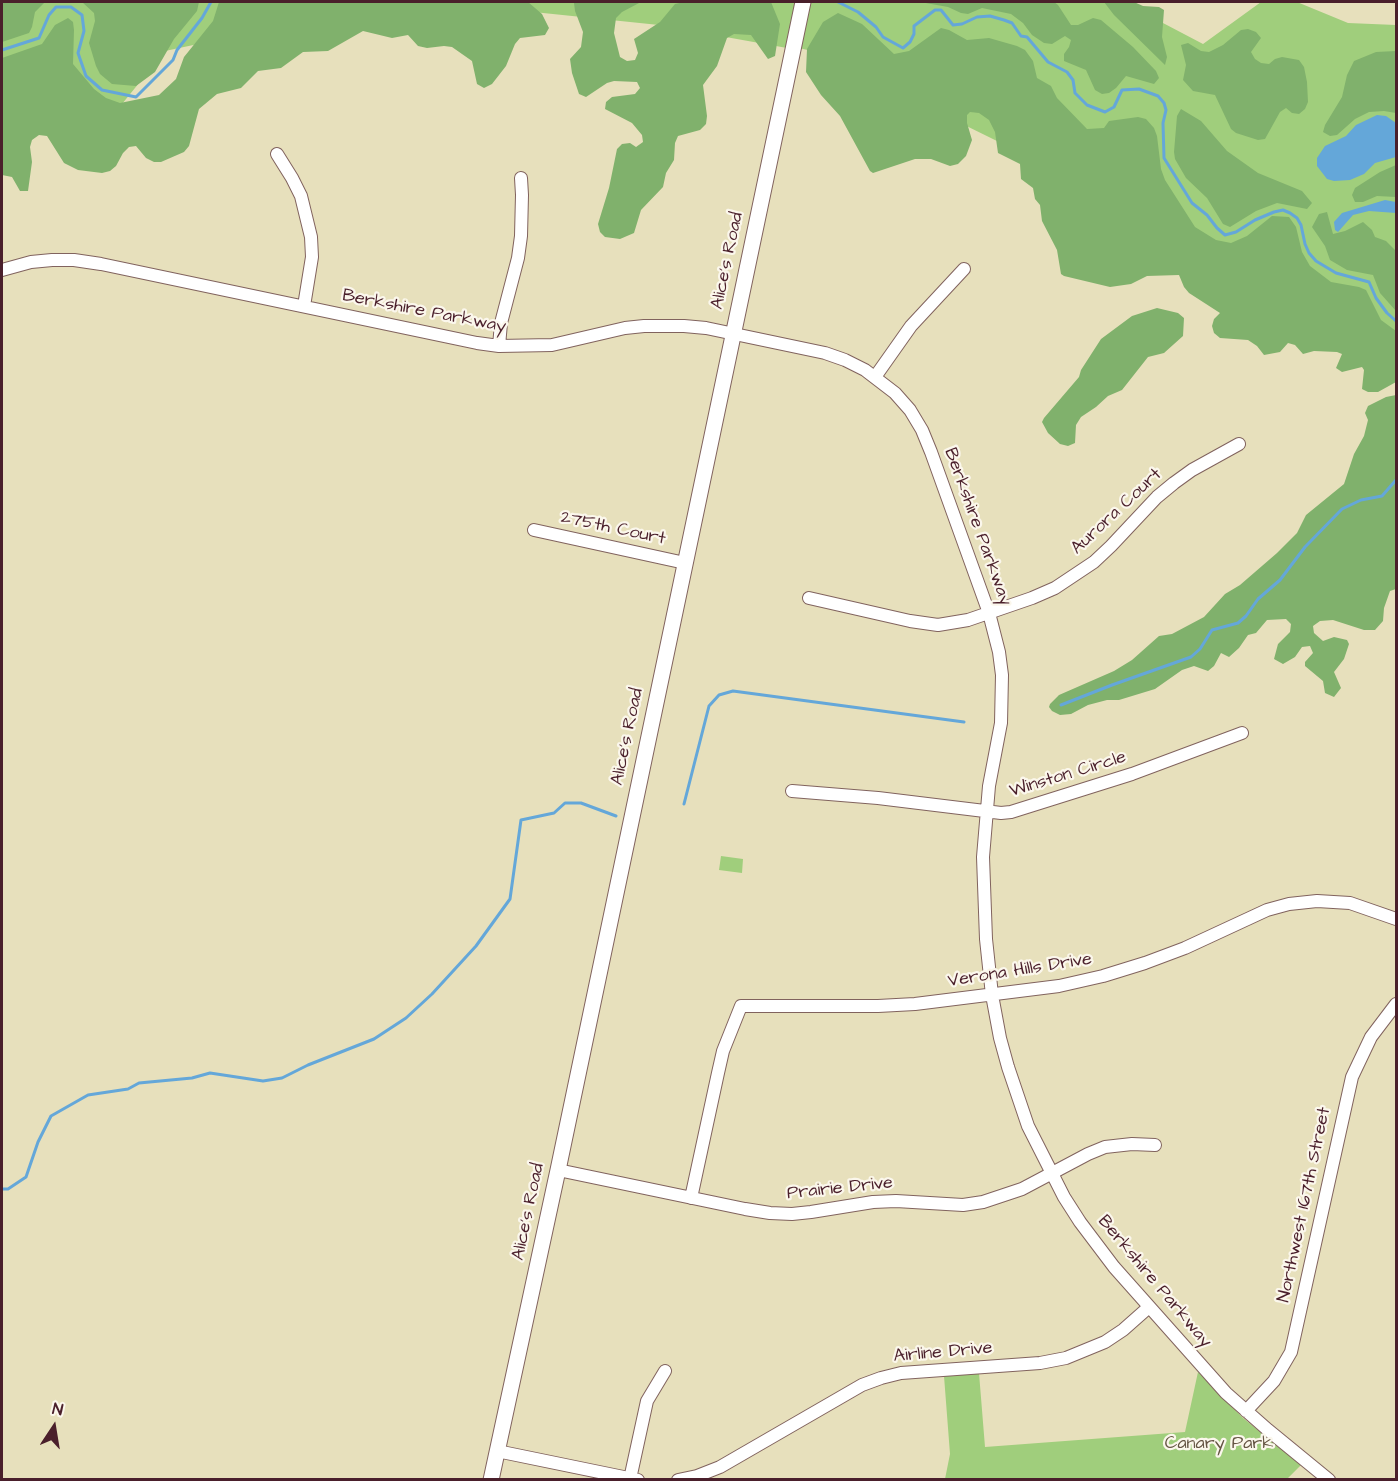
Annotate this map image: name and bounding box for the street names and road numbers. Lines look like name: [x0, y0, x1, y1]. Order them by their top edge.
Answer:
street label: Alice's Road: [707, 210, 749, 312]
street label: Berkshire Parkway: [340, 286, 508, 338]
street label: Berkshire Parkway: [938, 445, 1016, 609]
street label: Aurora Court: [1067, 464, 1167, 560]
street label: 275th Court: [559, 507, 667, 551]
street label: Alice's Road: [607, 686, 649, 788]
street label: Winston Circle: [1007, 747, 1129, 803]
street label: Verona Hills Drive: [947, 949, 1093, 993]
street label: Northwest 167th Street: [1274, 1105, 1336, 1305]
street label: Alice's Road: [508, 1161, 550, 1263]
street label: Prairie Drive: [786, 1173, 894, 1205]
street label: Berkshire Parkway: [1092, 1211, 1216, 1353]
street label: Airline Drive: [893, 1338, 993, 1368]

